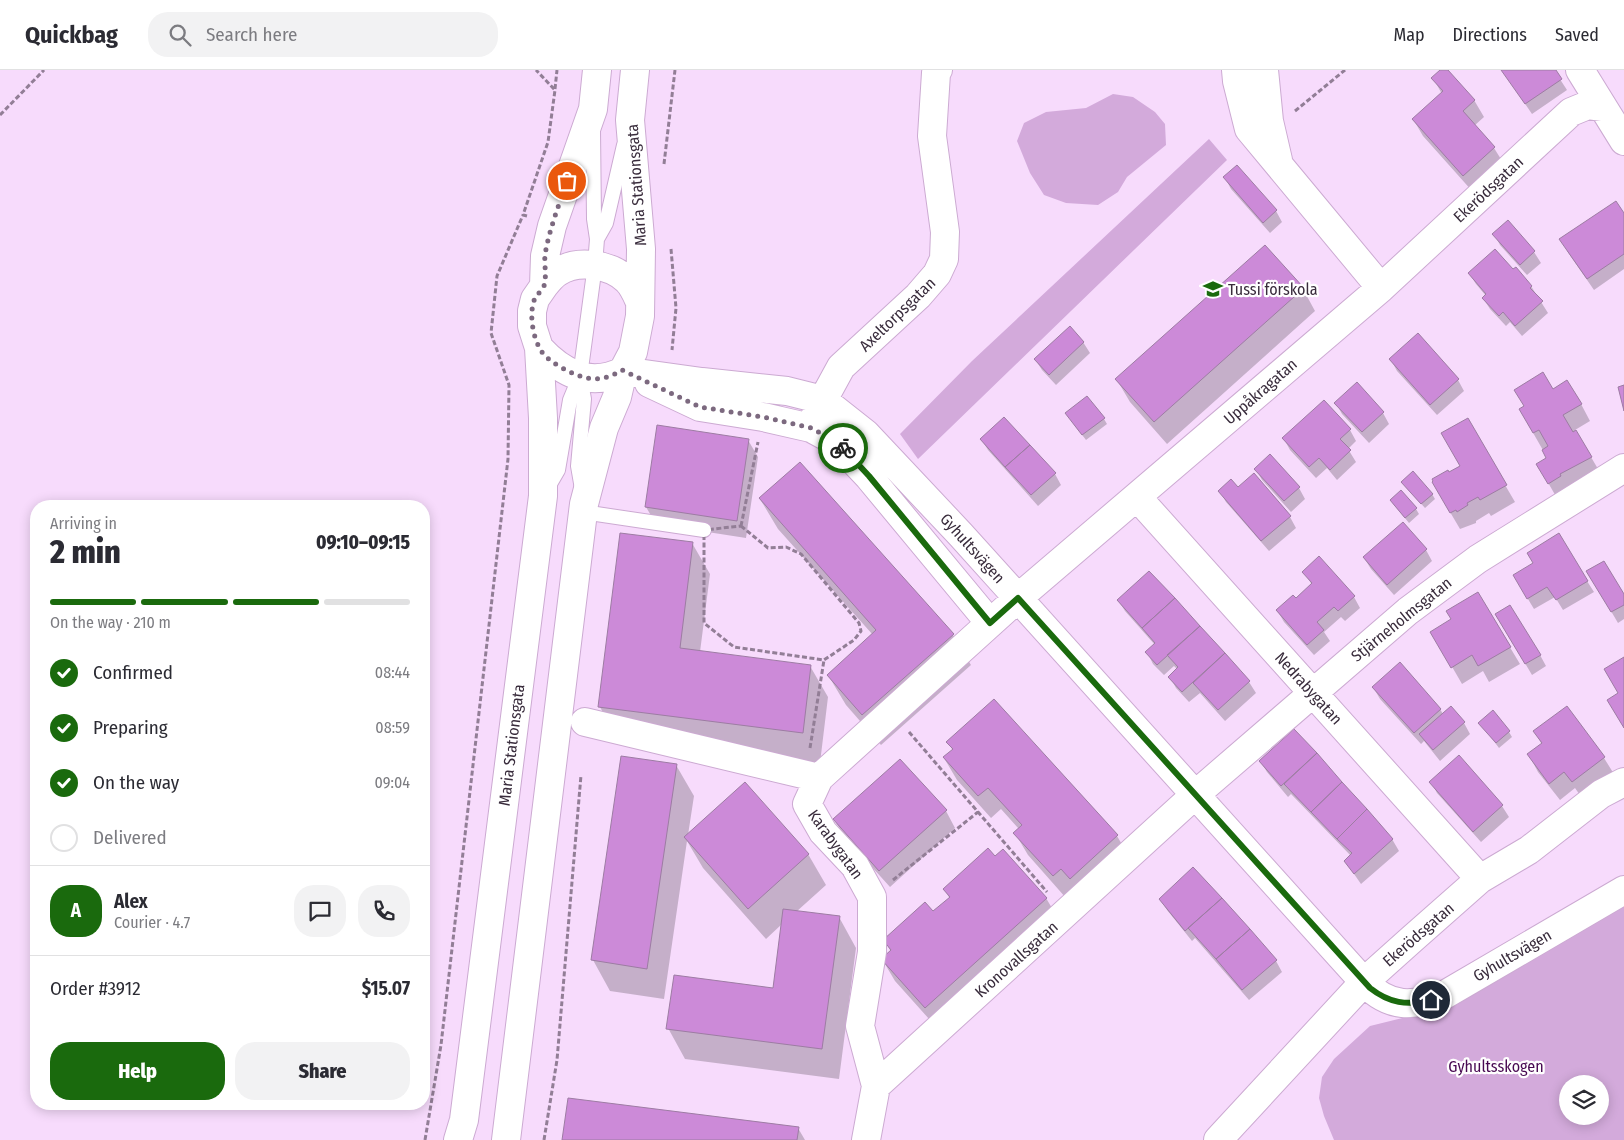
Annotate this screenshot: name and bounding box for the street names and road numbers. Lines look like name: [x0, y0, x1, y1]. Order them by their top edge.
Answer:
street label: Maria Stationsgata: [623, 123, 650, 247]
street label: Ekerödsgatan: [1450, 152, 1527, 226]
street label: Axeltorpsgatan: [855, 273, 939, 355]
street label: Uppåkragatan: [1220, 354, 1301, 428]
street label: Gyhultsvägen: [936, 510, 1009, 587]
street label: Stjärneholmsgatan: [1347, 573, 1455, 666]
street label: Nedrabygatan: [1271, 648, 1346, 729]
street label: Maria Stationsgata: [495, 683, 528, 807]
street label: Karabygatan: [804, 806, 867, 883]
street label: Ekerödsgatan: [1379, 898, 1458, 970]
street label: Kronovallsgatan: [971, 917, 1062, 1002]
street label: Gyhultsvägen: [1470, 925, 1555, 986]

